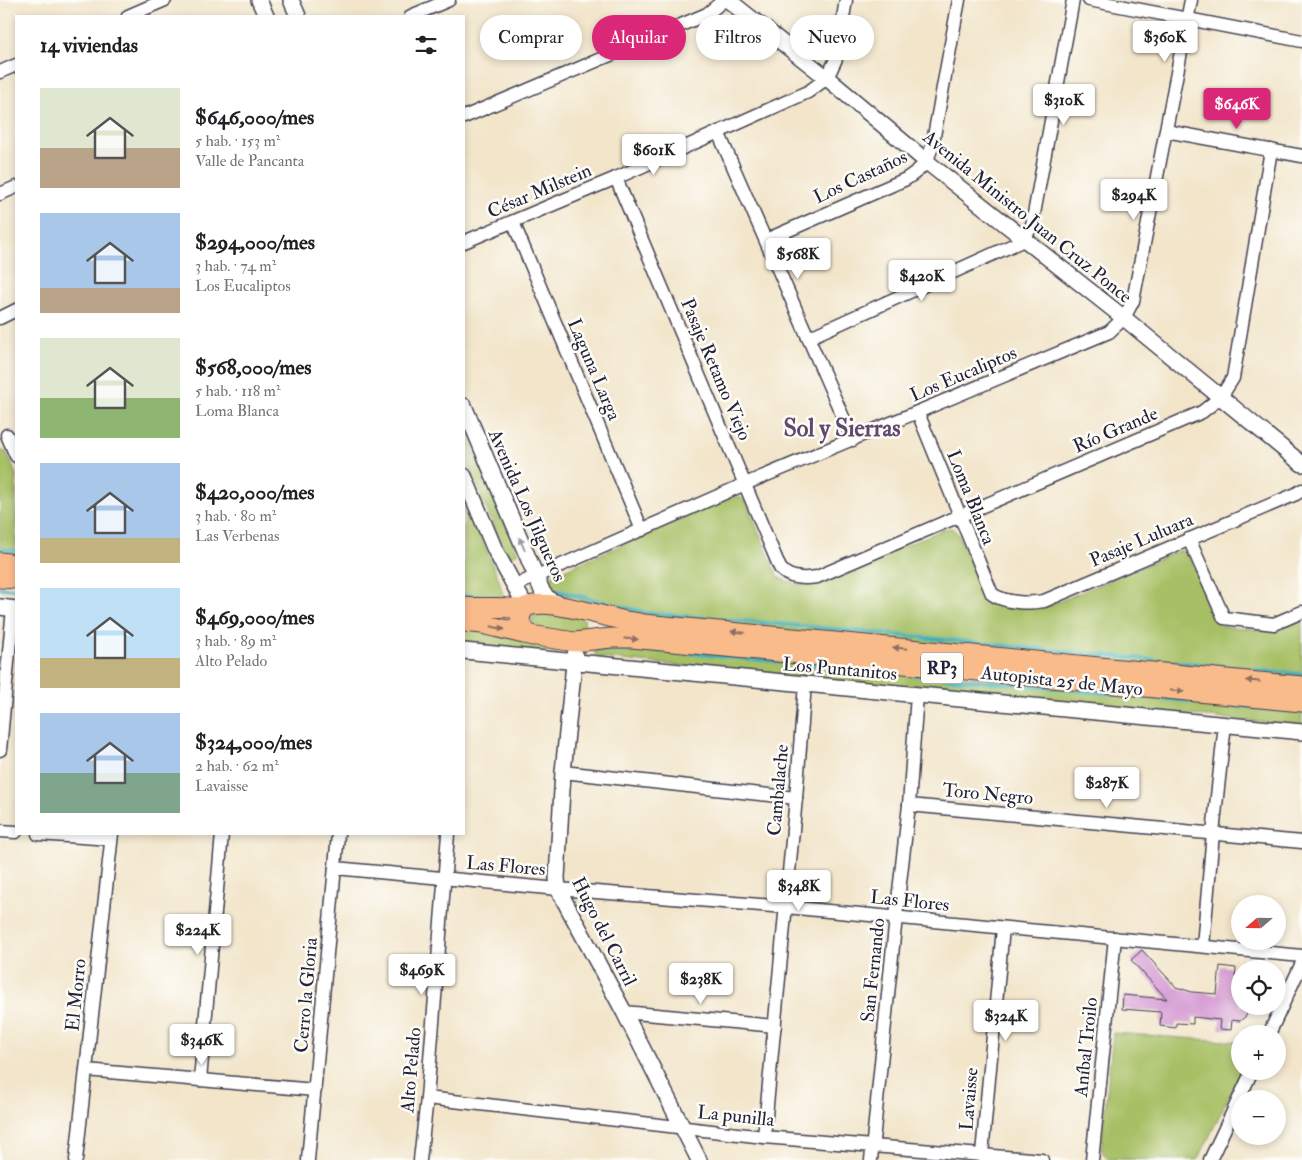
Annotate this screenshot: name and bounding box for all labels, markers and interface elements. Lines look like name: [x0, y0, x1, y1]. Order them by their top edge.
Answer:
chip: Comprar: [480, 15, 582, 60]
chip: Alquilar: [592, 15, 686, 60]
chip: Filtros: [696, 15, 780, 60]
chip: Nuevo: [790, 15, 874, 60]
pin: $360K: [1130, 20, 1200, 63]
text: $360K: [1144, 27, 1186, 47]
icon: filters: [412, 31, 440, 59]
text: 14 viviendas: [40, 32, 138, 59]
pin: $310K: [1029, 84, 1099, 126]
pin: $646K: [1202, 88, 1272, 130]
text: $310K: [1044, 90, 1084, 110]
text: $646K: [1215, 94, 1260, 114]
text: $646,000/mes: [195, 104, 314, 131]
icon: home: [80, 108, 140, 168]
street label: Avenida Ministro Juan Cruz Ponce: [917, 124, 1137, 309]
text: 5 hab. · 153 m²: [195, 131, 280, 151]
pin: $601K: [619, 134, 689, 176]
text: $601K: [633, 140, 675, 160]
street label: Los Castaños: [810, 145, 911, 209]
text: Valle de Pancanta: [195, 151, 304, 171]
street label: César Milstein: [484, 158, 595, 224]
pin: $294K: [1099, 178, 1169, 221]
text: $294K: [1111, 185, 1157, 205]
text: $294,000/mes: [195, 229, 315, 256]
icon: home: [80, 233, 140, 293]
pin: $568K: [763, 238, 833, 280]
text: $568K: [777, 244, 819, 264]
text: 3 hab. · 74 m²: [195, 256, 276, 276]
pin: $420K: [887, 260, 957, 302]
text: $420K: [899, 266, 945, 286]
text: Los Eucaliptos: [195, 276, 291, 296]
street label: Pasaje Retamo Viejo: [675, 295, 757, 444]
street label: Laguna Larga: [562, 315, 626, 424]
street label: Los Eucaliptos: [906, 341, 1021, 408]
text: $568,000/mes: [195, 354, 311, 381]
icon: home: [80, 358, 140, 418]
text: 5 hab. · 118 m²: [195, 381, 280, 401]
text: Loma Blanca: [195, 401, 279, 421]
street label: Río Grande: [1069, 401, 1161, 458]
district label: Sol y Sierras: [783, 413, 901, 444]
street label: Avenida Los Jilgueros: [482, 424, 571, 585]
street label: Loma Blanca: [941, 447, 1001, 548]
text: $420,000/mes: [195, 479, 315, 506]
icon: home: [80, 483, 140, 543]
text: 3 hab. · 80 m²: [195, 506, 276, 526]
street label: Pasaje Luluara: [1086, 507, 1197, 572]
text: Las Verbenas: [195, 526, 280, 546]
one-way arrow: [518, 536, 526, 551]
text: $469,000/mes: [195, 604, 315, 631]
icon: home: [80, 608, 140, 668]
one-way arrow: [491, 624, 506, 632]
one-way arrow: [730, 628, 746, 636]
text: 3 hab. · 89 m²: [195, 631, 276, 651]
one-way arrow: [624, 635, 640, 643]
one-way arrow: [892, 643, 908, 651]
text: Alto Pelado: [195, 651, 267, 671]
street label: Los Puntanitos: [782, 652, 898, 686]
road number: RP3: [921, 652, 963, 684]
street label: Autopista 25 de Mayo: [979, 660, 1144, 702]
one-way arrow: [1245, 677, 1261, 685]
one-way arrow: [1169, 687, 1185, 695]
text: $324,000/mes: [195, 729, 312, 756]
icon: home: [80, 733, 140, 793]
street label: Cambalache: [762, 743, 794, 837]
text: 2 hab. · 62 m²: [195, 756, 279, 776]
pin: $287K: [1072, 766, 1142, 809]
text: $287K: [1085, 773, 1129, 793]
text: Lavaisse: [195, 776, 248, 796]
street label: Toro Negro: [942, 778, 1034, 810]
street label: Las Flores: [465, 851, 547, 881]
pin: $348K: [764, 870, 834, 912]
street label: Hugo del Carril: [566, 873, 642, 990]
text: $348K: [778, 876, 820, 896]
street label: Las Flores: [869, 885, 951, 917]
north arrow: [1231, 895, 1286, 950]
map controls: [1231, 895, 1286, 1145]
pin: $224K: [163, 914, 233, 956]
street label: San Fernando: [856, 917, 890, 1023]
text: $224K: [175, 920, 221, 940]
street label: Cerro la Gloria: [289, 936, 323, 1054]
pin: $469K: [387, 954, 457, 996]
street label: El Morro: [60, 958, 92, 1033]
text: $469K: [399, 960, 445, 980]
button: locate: [1231, 960, 1286, 1015]
pin: $238K: [666, 962, 736, 1005]
text: $238K: [680, 969, 722, 989]
street label: Aníbal Troilo: [1069, 996, 1103, 1099]
pin: $324K: [971, 1000, 1041, 1042]
text: $324K: [984, 1006, 1028, 1026]
pin: $346K: [167, 1024, 237, 1066]
button: +: [1231, 1025, 1286, 1080]
street label: Alto Pelado: [395, 1026, 427, 1115]
text: $346K: [180, 1030, 224, 1050]
street label: Lavaisse: [954, 1066, 984, 1132]
button: −: [1231, 1090, 1286, 1145]
street label: La punilla: [696, 1100, 776, 1133]

